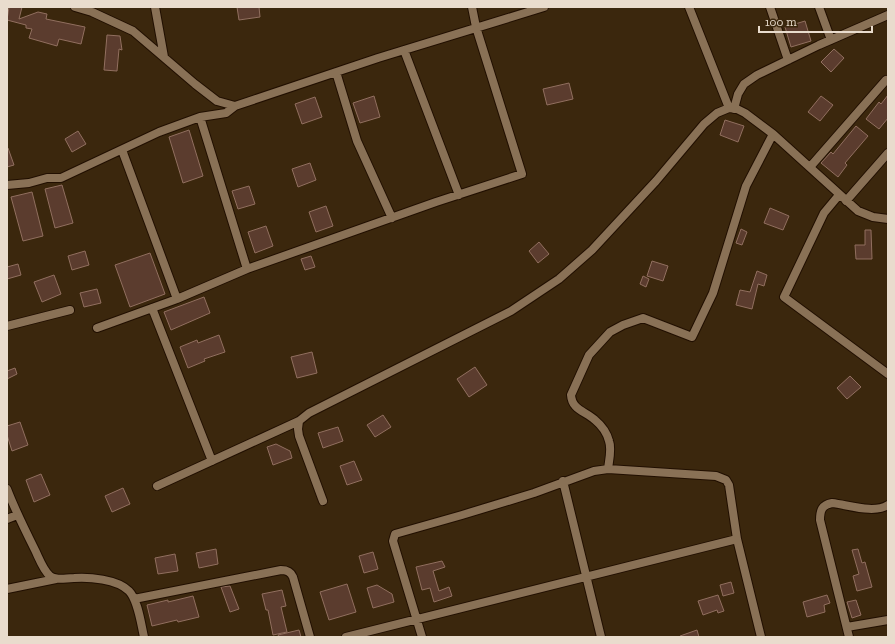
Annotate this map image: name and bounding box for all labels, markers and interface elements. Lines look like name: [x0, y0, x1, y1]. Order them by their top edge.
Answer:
scale bar: [759, 8, 872, 34]
text: 100 m: [765, 15, 797, 29]

